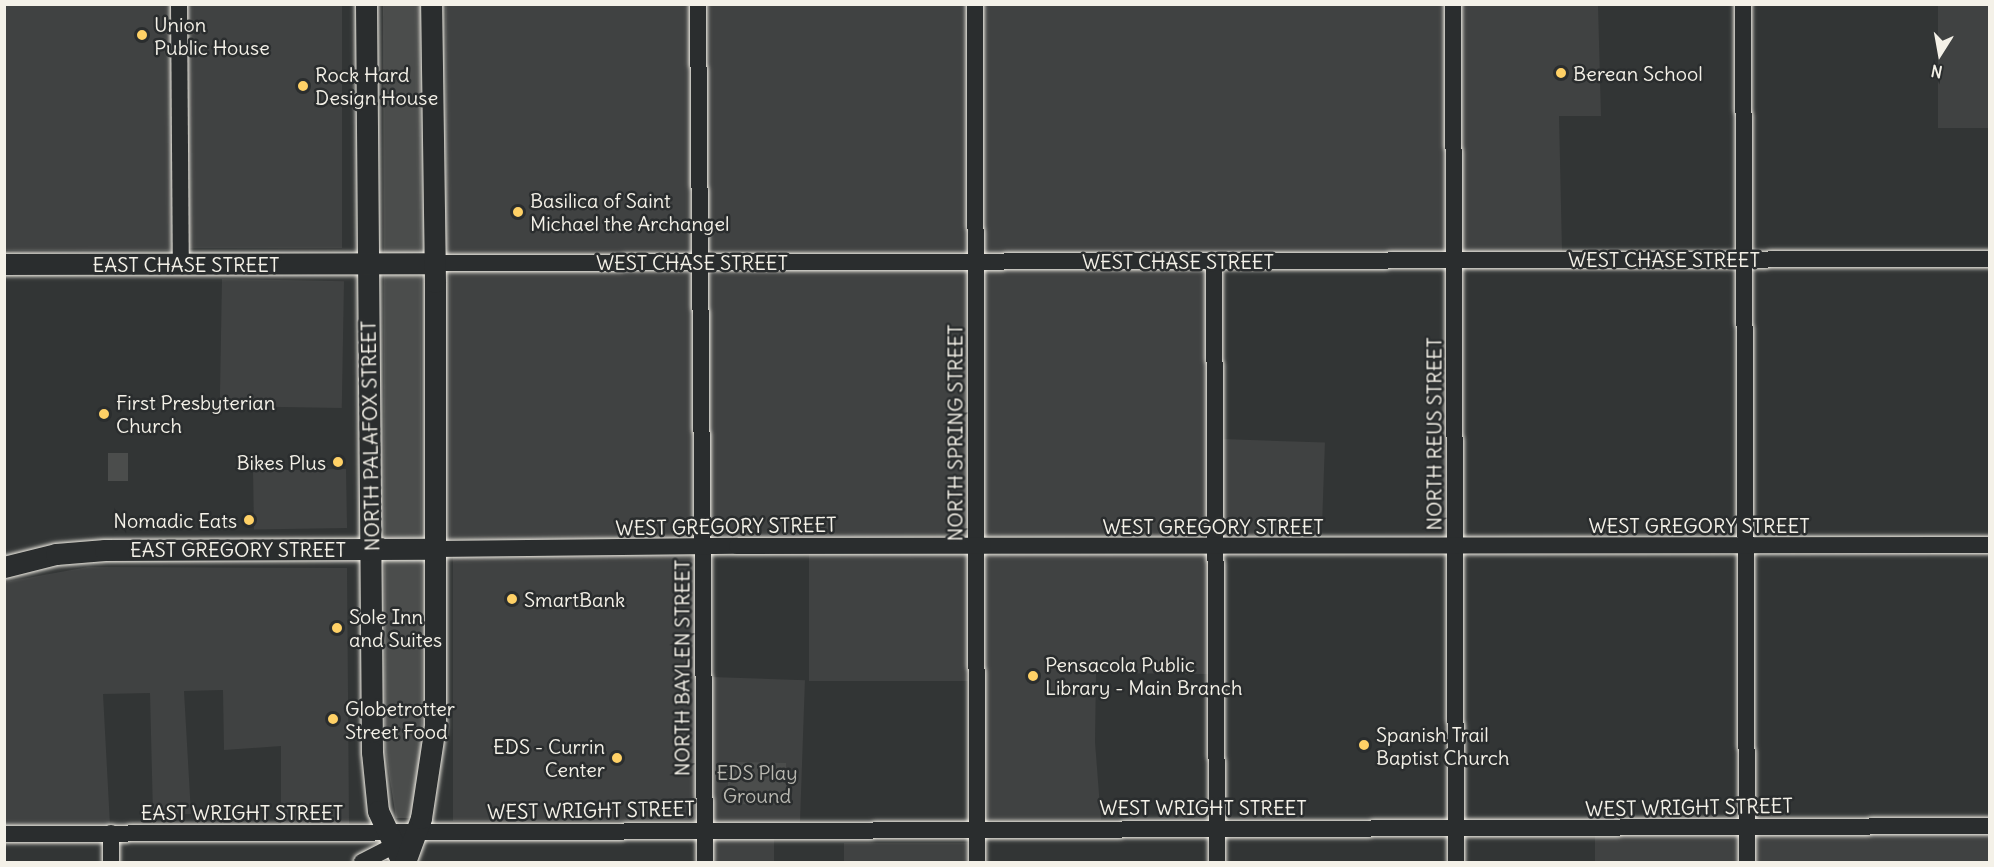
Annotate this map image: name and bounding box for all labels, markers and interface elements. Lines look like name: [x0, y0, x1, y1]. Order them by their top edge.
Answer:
place label: Union Public House: [154, 12, 270, 59]
north arrow: [1910, 24, 1970, 84]
marker: Union Public House: [135, 28, 149, 42]
place label: Berean School: [1573, 61, 1703, 85]
text: N: [1929, 61, 1944, 83]
place label: Rock Hard Design House: [315, 62, 438, 109]
marker: Berean School: [1554, 66, 1568, 80]
marker: Rock Hard Design House: [296, 79, 310, 93]
place label: Basilica of Saint Michael the Archangel: [530, 189, 729, 236]
marker: Basilica of Saint Michael the Archangel: [511, 205, 525, 219]
street label: WEST CHASE STREET: [1568, 247, 1760, 271]
street label: WEST CHASE STREET: [1082, 249, 1274, 273]
street label: WEST CHASE STREET: [596, 250, 788, 274]
street label: EAST CHASE STREET: [93, 252, 279, 276]
street label: NORTH PALAFOX STREET: [356, 320, 384, 552]
street label: NORTH SPRING STREET: [943, 325, 967, 541]
street label: NORTH REUS STREET: [1422, 337, 1446, 531]
place label: First Presbyterian Church: [116, 390, 275, 437]
marker: First Presbyterian Church: [97, 407, 111, 421]
place label: Bikes Plus: [236, 450, 326, 474]
marker: Bikes Plus: [331, 455, 345, 469]
place label: Nomadic Eats: [113, 508, 237, 532]
street label: WEST GREGORY STREET: [615, 512, 837, 540]
marker: Nomadic Eats: [242, 513, 256, 527]
street label: WEST GREGORY STREET: [1588, 513, 1810, 537]
street label: WEST GREGORY STREET: [1102, 514, 1324, 538]
street label: EAST GREGORY STREET: [130, 537, 346, 561]
street label: NORTH BAYLEN STREET: [670, 560, 694, 776]
place label: SmartBank: [524, 587, 625, 611]
marker: SmartBank: [505, 592, 519, 606]
place label: Sole Inn and Suites: [349, 604, 442, 651]
marker: Sole Inn and Suites: [330, 621, 344, 635]
place label: Pensacola Public Library - Main Branch: [1045, 652, 1242, 699]
marker: Pensacola Public Library - Main Branch: [1026, 669, 1040, 683]
place label: Globetrotter Street Food: [345, 696, 455, 743]
marker: Globetrotter Street Food: [326, 712, 340, 726]
place label: Spanish Trail Baptist Church: [1376, 722, 1510, 769]
place label: EDS - Currin Center: [493, 734, 605, 781]
marker: Spanish Trail Baptist Church: [1357, 738, 1371, 752]
marker: EDS - Currin Center: [610, 751, 624, 765]
park label: EDS Play Ground: [717, 760, 797, 807]
street label: WEST WRIGHT STREET: [1585, 793, 1793, 821]
street label: WEST WRIGHT STREET: [1099, 795, 1307, 819]
street label: WEST WRIGHT STREET: [487, 796, 695, 824]
street label: EAST WRIGHT STREET: [141, 800, 343, 824]

